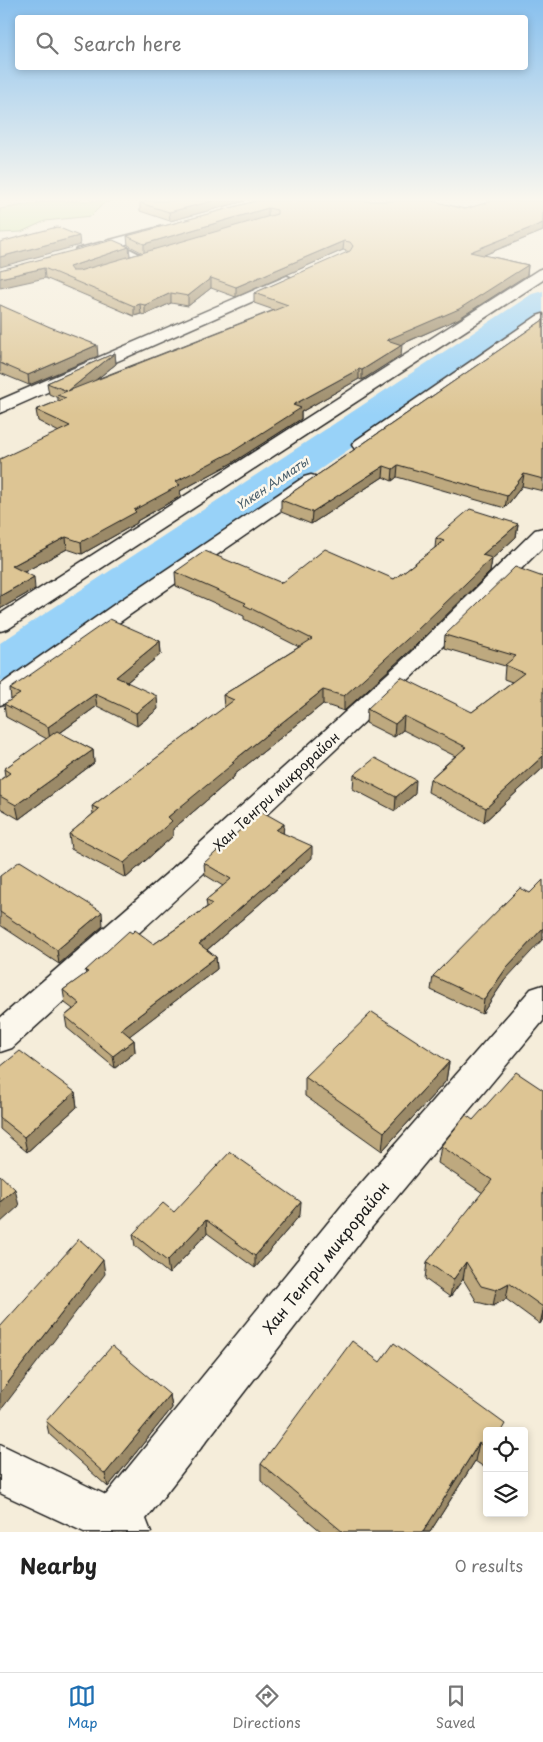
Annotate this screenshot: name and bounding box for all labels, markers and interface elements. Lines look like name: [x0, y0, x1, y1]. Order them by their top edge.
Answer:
search box: [15, 15, 528, 70]
icon: search: [33, 29, 61, 57]
text: Search here: [73, 29, 182, 57]
water label: Үлкен Алматы: [232, 451, 313, 514]
street label: Хан Тенгри микрорайон: [208, 727, 344, 855]
street label: Хан Тенгри микрорайон: [256, 1176, 394, 1338]
map controls: [483, 1427, 528, 1517]
button: locate: [483, 1427, 528, 1472]
button: layers: [483, 1472, 528, 1517]
text: Nearby: [20, 1549, 97, 1581]
text: 0 results: [455, 1553, 523, 1577]
tab: Map: [68, 1682, 97, 1733]
tab: Directions: [233, 1682, 301, 1733]
tab: Saved: [436, 1682, 475, 1733]

